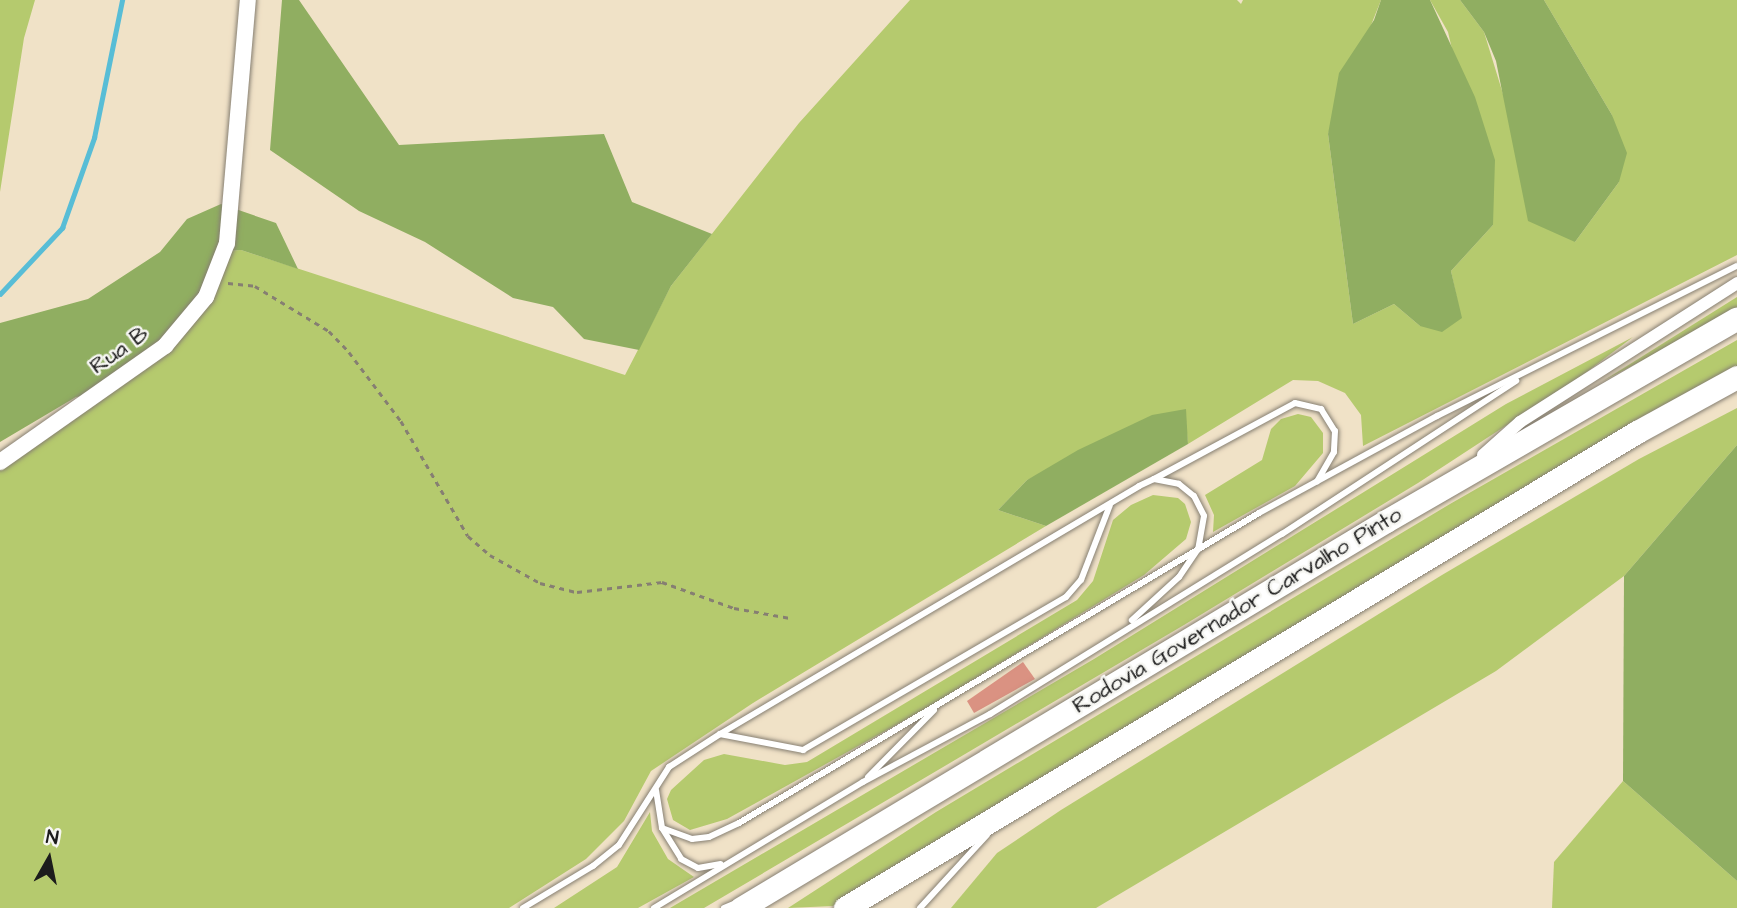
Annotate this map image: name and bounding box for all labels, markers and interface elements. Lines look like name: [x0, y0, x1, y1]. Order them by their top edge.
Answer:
street label: Rua B: [84, 320, 154, 380]
street label: Rodovia Governador Carvalho Pinto: [1067, 500, 1407, 720]
text: N: [44, 823, 60, 852]
north arrow: [14, 824, 84, 894]

